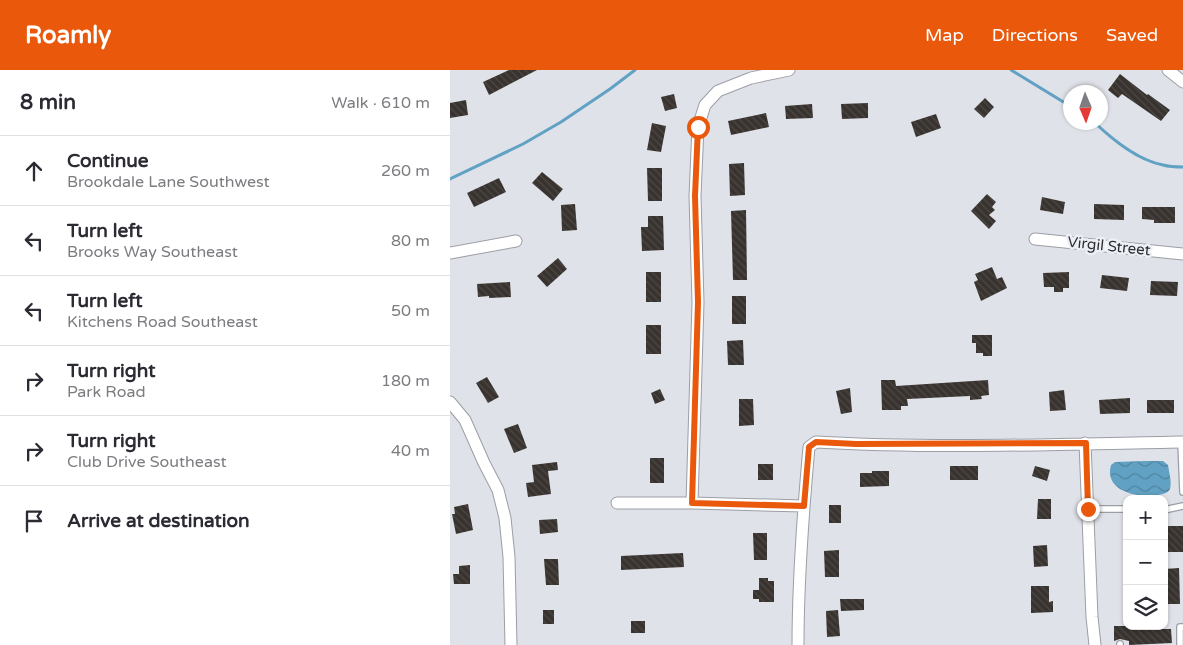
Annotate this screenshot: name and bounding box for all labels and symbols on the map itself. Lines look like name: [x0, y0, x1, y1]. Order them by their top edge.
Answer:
north arrow: [1063, 85, 1108, 130]
route start: [687, 116, 710, 139]
street label: Virgil Street: [1067, 233, 1152, 259]
route end: [1077, 498, 1100, 521]

